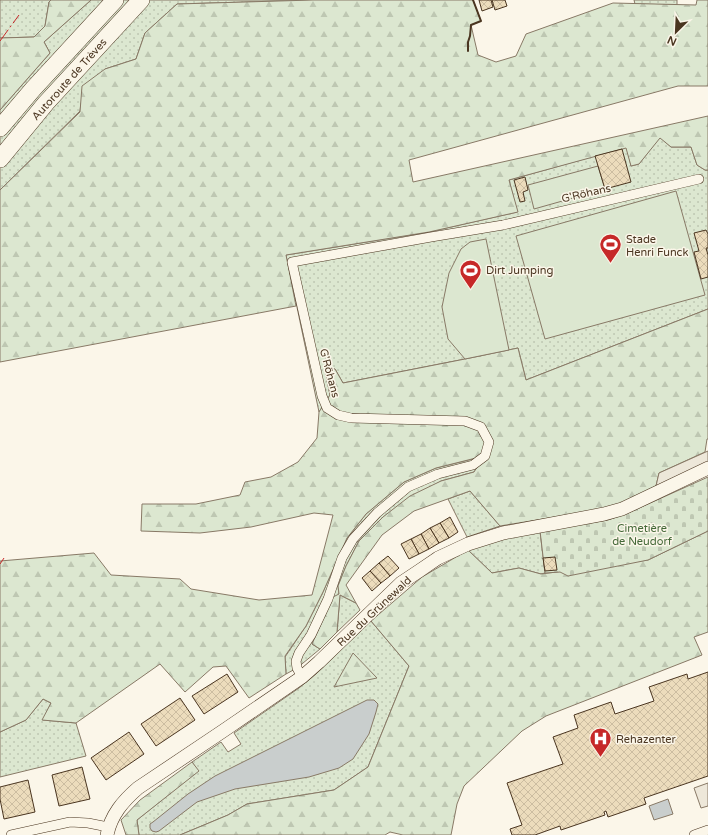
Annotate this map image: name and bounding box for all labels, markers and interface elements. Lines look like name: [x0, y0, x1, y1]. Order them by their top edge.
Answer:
north arrow: [656, 12, 696, 52]
text: N: [665, 33, 679, 48]
street label: Autoroute de Trèves: [29, 36, 110, 123]
street label: G'Röhans: [560, 182, 612, 205]
sports icon: Stade Henri Funck: [597, 232, 623, 265]
place label: Stade Henri Funck: [626, 233, 688, 259]
sports icon: Dirt Jumping: [458, 257, 484, 290]
place label: Dirt Jumping: [486, 264, 553, 277]
street label: G'Röhans: [317, 347, 342, 399]
park label: Cimetière de Neudorf: [612, 522, 673, 548]
street label: Rue du Grünewald: [335, 574, 414, 649]
hospital icon: Rehazenter: [588, 726, 614, 759]
place label: Rehazenter: [616, 733, 677, 746]

